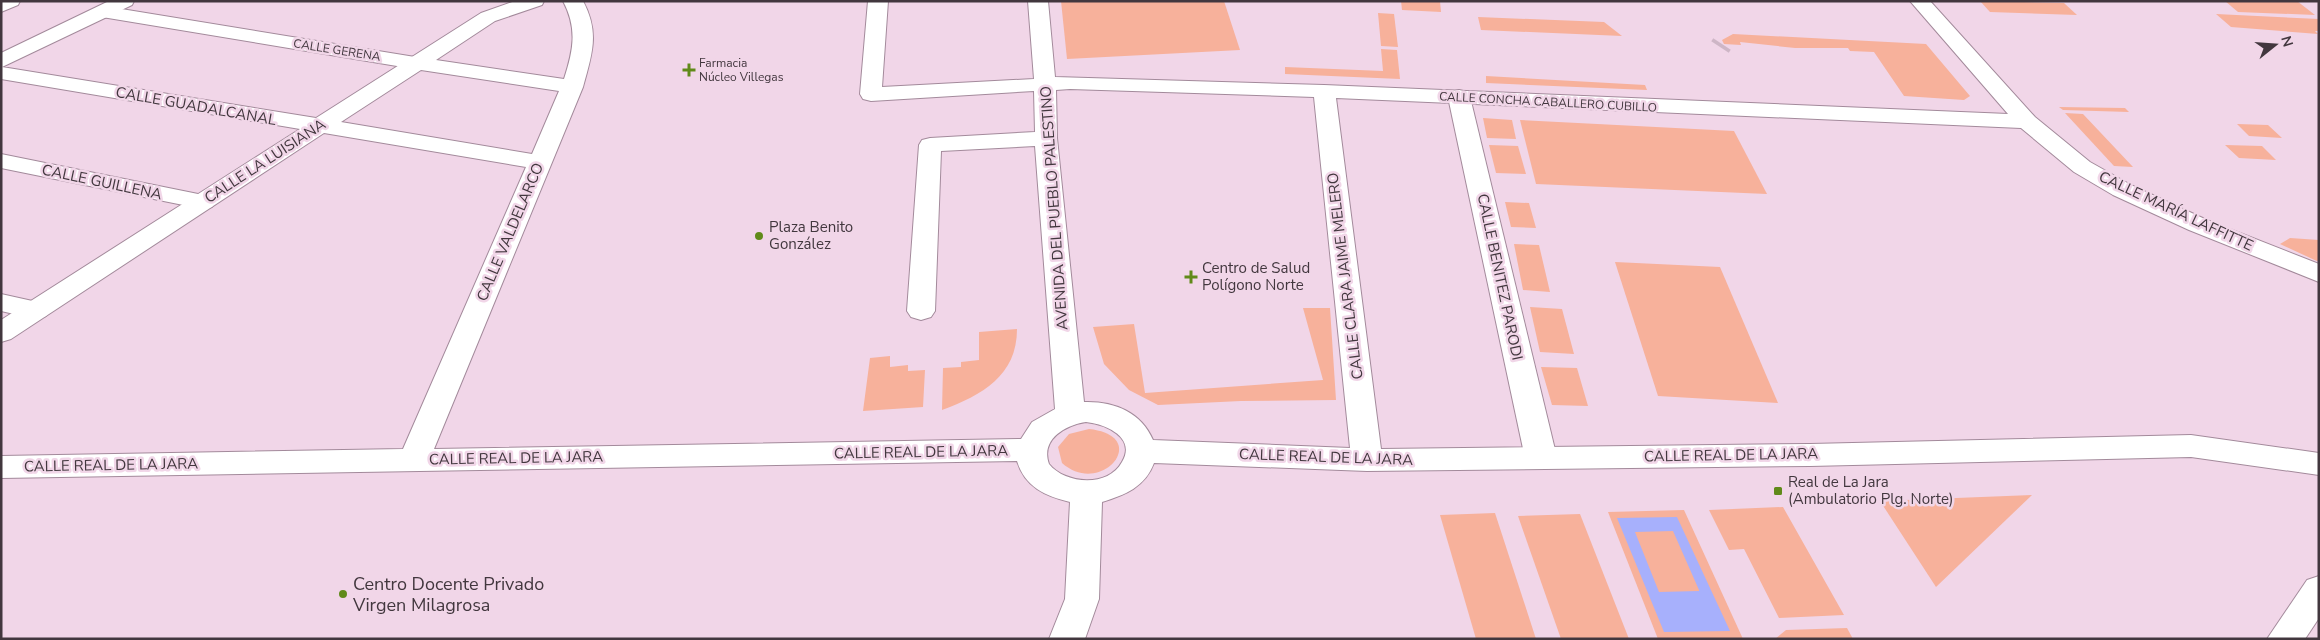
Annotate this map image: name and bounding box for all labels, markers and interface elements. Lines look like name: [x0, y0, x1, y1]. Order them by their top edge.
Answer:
north arrow: [2250, 20, 2300, 70]
text: N: [2276, 34, 2298, 49]
street label: CALLE GERENA: [292, 35, 382, 65]
place label: Farmacia Núcleo Villegas: [699, 55, 784, 85]
marker: Farmacia Núcleo Villegas: [683, 64, 695, 76]
street label: CALLE GUADALCANAL: [114, 82, 278, 130]
street label: AVENIDA DEL PUEBLO PALESTINO: [1035, 85, 1073, 331]
street label: CALLE CONCHA CABALLERO CUBILLO: [1439, 88, 1657, 116]
street label: CALLE LA LUISIANA: [200, 114, 330, 208]
street label: CALLE GUILLENA: [40, 159, 164, 205]
street label: CALLE VALDELARCO: [472, 160, 548, 304]
street label: CALLE MARÍA LAFFITTE: [2096, 166, 2256, 256]
street label: CALLE CLARA JAIME MELERO: [1322, 171, 1368, 381]
street label: CALLE BENITEZ PARODI: [1473, 192, 1527, 362]
place label: Plaza Benito González: [769, 217, 853, 254]
marker: Plaza Benito González: [753, 230, 765, 242]
place label: Centro de Salud Polígono Norte: [1202, 258, 1310, 295]
marker: Centro de Salud Polígono Norte: [1184, 270, 1198, 284]
street label: CALLE REAL DE LA JARA: [834, 440, 1008, 464]
street label: CALLE REAL DE LA JARA: [1644, 443, 1818, 467]
street label: CALLE REAL DE LA JARA: [1239, 444, 1413, 470]
street label: CALLE REAL DE LA JARA: [429, 446, 603, 470]
street label: CALLE REAL DE LA JARA: [24, 453, 198, 477]
place label: Real de La Jara (Ambulatorio Plg. Norte): [1788, 472, 1954, 509]
marker: Real de La Jara (Ambulatorio Plg. Norte): [1772, 485, 1784, 497]
place label: Centro Docente Privado Virgen Milagrosa: [352, 572, 544, 617]
marker: Centro Docente Privado Virgen Milagrosa: [337, 588, 349, 600]

